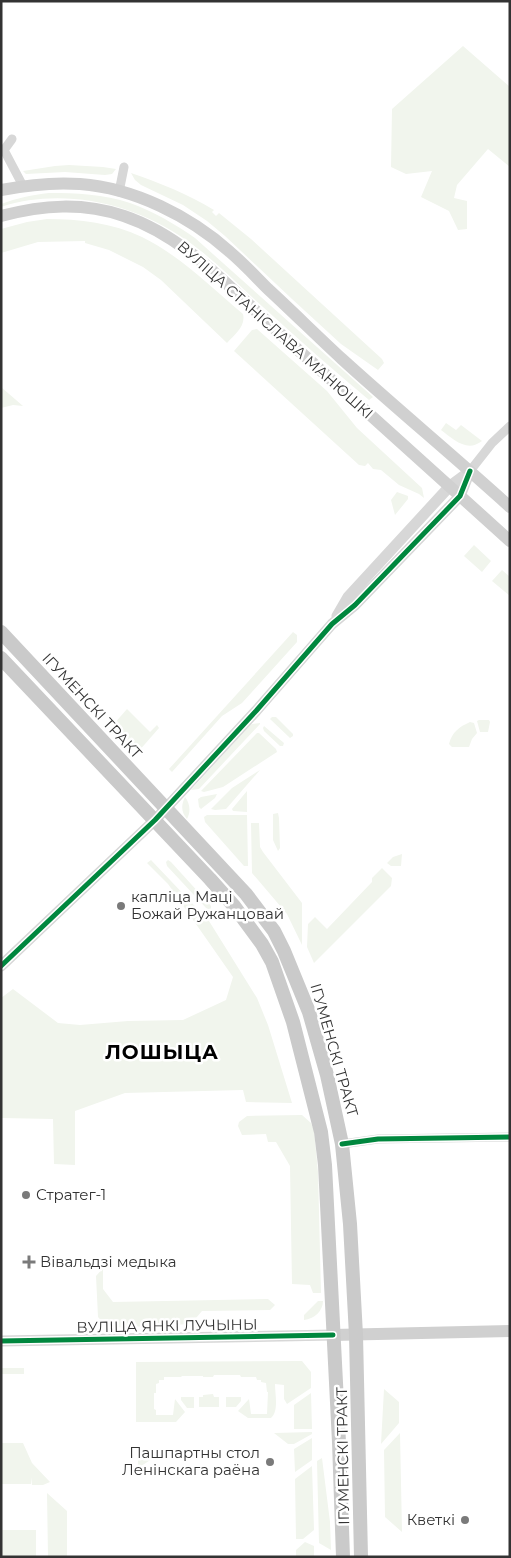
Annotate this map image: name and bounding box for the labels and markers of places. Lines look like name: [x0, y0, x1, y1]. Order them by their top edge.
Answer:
place label: капліца Маці Божай Ружанцовай: [131, 887, 284, 923]
marker: капліца Маці Божай Ружанцовай: [115, 900, 127, 912]
place label: Стратег-1: [36, 1185, 106, 1204]
marker: Стратег-1: [20, 1189, 32, 1201]
place label: Вівальдзі медыка: [40, 1252, 176, 1271]
marker: Вівальдзі медыка: [22, 1255, 36, 1269]
place label: Пашпартны стол Ленінскага раёна: [122, 1443, 260, 1479]
marker: Пашпартны стол Ленінскага раёна: [264, 1456, 276, 1468]
place label: Кветкі: [407, 1510, 455, 1529]
marker: Кветкі: [459, 1514, 471, 1526]

